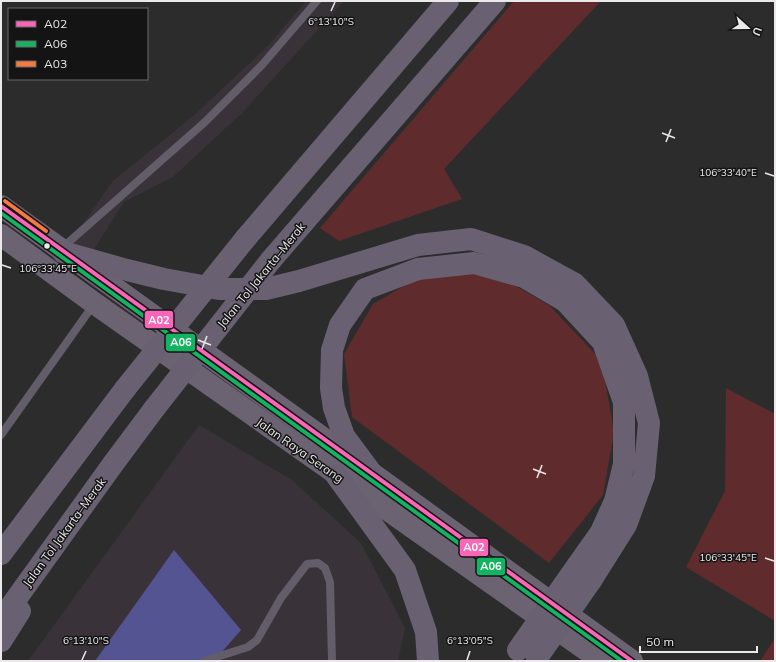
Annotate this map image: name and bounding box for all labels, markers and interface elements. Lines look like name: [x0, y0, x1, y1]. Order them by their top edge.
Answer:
legend: [8, 8, 148, 80]
north arrow: [728, 8, 768, 48]
text: 6°13'10"S: [308, 15, 354, 28]
text: A02: [44, 16, 67, 31]
text: U: [749, 25, 765, 38]
text: A06: [44, 36, 67, 51]
text: A03: [44, 56, 67, 71]
text: 106°33'40"E: [699, 166, 757, 179]
street label: Jalan Tol Jakarta–Merak: [214, 218, 309, 331]
unlabelled marker: [42, 241, 52, 251]
text: 106°33'45"E: [19, 262, 77, 275]
line badge: A02: [144, 310, 174, 329]
text: A02: [148, 313, 170, 327]
line badge: A06: [165, 333, 196, 352]
text: A06: [170, 335, 192, 349]
street label: Jalan Raya Serang: [253, 414, 347, 486]
street label: Jalan Tol Jakarta–Merak: [19, 474, 109, 590]
line badge: A02: [459, 538, 489, 557]
text: A02: [463, 540, 485, 554]
text: 106°33'45"E: [699, 551, 757, 564]
line badge: A06: [476, 557, 506, 576]
text: A06: [480, 559, 502, 573]
scale bar: [640, 628, 757, 654]
text: 6°13'10"S: [63, 634, 109, 647]
text: 6°13'05"S: [447, 634, 493, 647]
text: 50 m: [646, 634, 674, 649]

